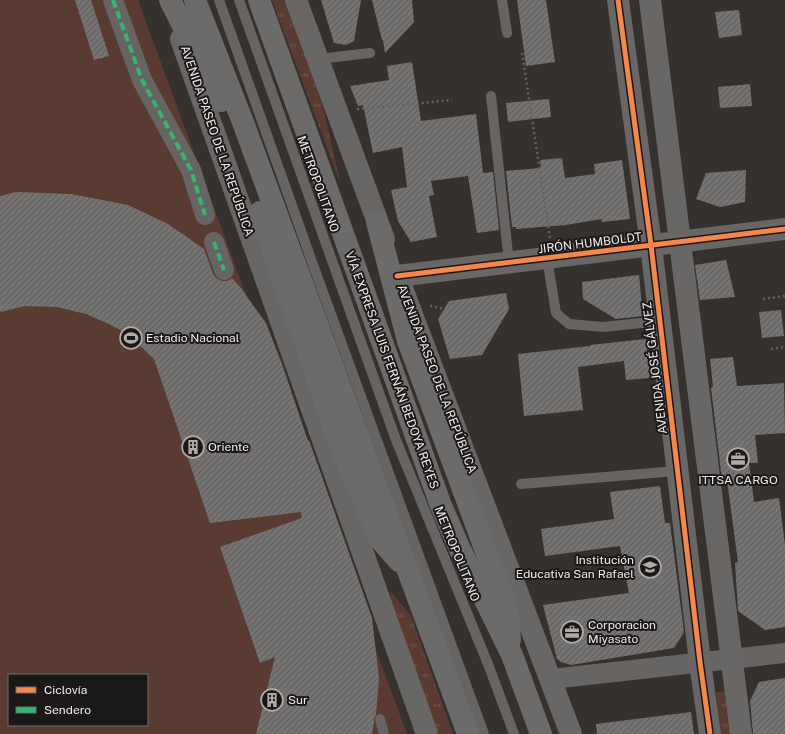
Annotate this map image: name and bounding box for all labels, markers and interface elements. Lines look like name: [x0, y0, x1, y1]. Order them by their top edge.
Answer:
street label: AVENIDA PASEO DE LA REPÚBLICA: [178, 44, 256, 239]
street label: METROPOLITANO: [294, 134, 342, 234]
street label: JIRÓN HUMBOLDT: [538, 230, 642, 256]
street label: VÍA EXPRESA LUIS FERNÁN BEDOYA REYES: [342, 249, 442, 491]
street label: AVENIDA PASEO DE LA REPÚBLICA: [394, 283, 480, 476]
street label: AVENIDA JOSÉ GÁLVEZ: [640, 301, 670, 435]
sports icon: Estadio Nacional: [118, 325, 144, 351]
place label: Estadio Nacional: [146, 331, 240, 345]
building icon: Oriente: [180, 434, 206, 460]
place label: Oriente: [208, 440, 249, 454]
office icon: ITTSA CARGO: [725, 446, 751, 472]
place label: ITTSA CARGO: [698, 473, 778, 487]
street label: METROPOLITANO: [432, 504, 483, 604]
place label: Institución Educativa San Rafael: [516, 553, 634, 581]
school or university icon: Institución Educativa San Rafael: [637, 554, 663, 580]
place label: Corporacion Miyasato: [588, 618, 656, 646]
office icon: Corporacion Miyasato: [559, 619, 585, 645]
legend: [8, 674, 148, 726]
text: Ciclovía: [44, 683, 87, 697]
building icon: Sur: [259, 687, 285, 713]
place label: Sur: [288, 693, 308, 707]
text: Sendero: [44, 703, 91, 717]

